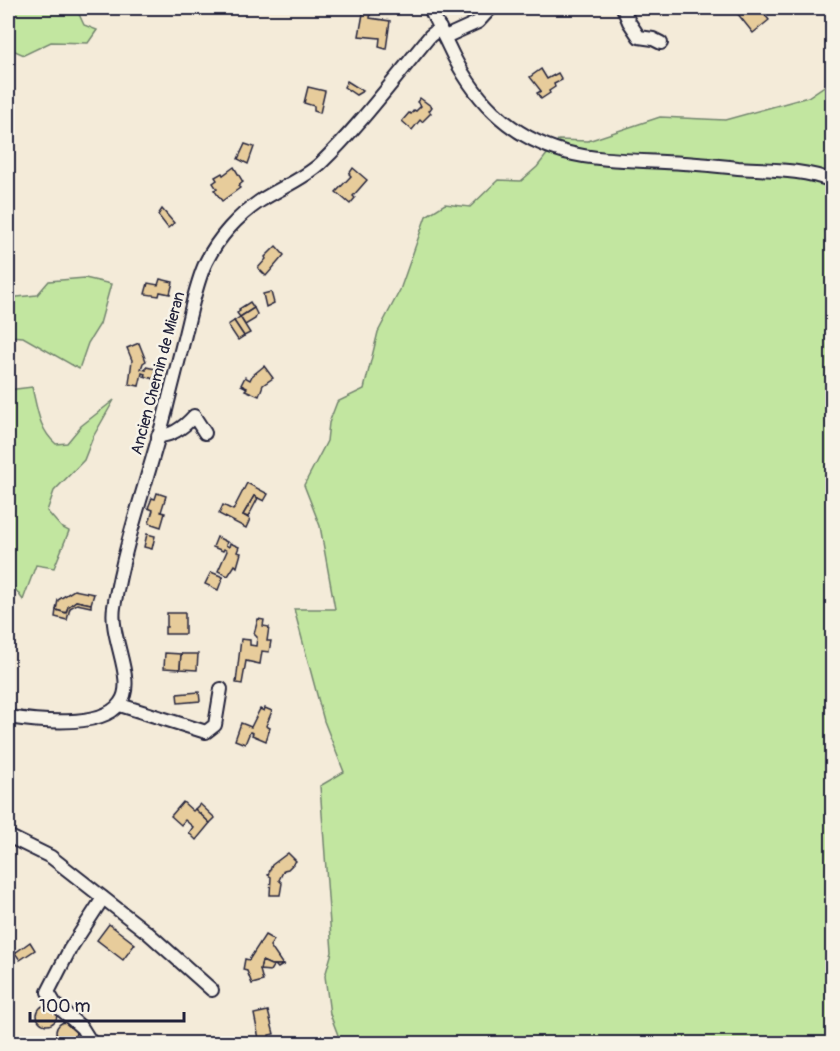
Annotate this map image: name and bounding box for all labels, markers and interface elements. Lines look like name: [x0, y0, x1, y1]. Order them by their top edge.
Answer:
street label: Ancien Chemin de Mieran: [127, 289, 189, 457]
scale bar: [30, 985, 184, 1023]
text: 100 m: [39, 995, 91, 1018]

